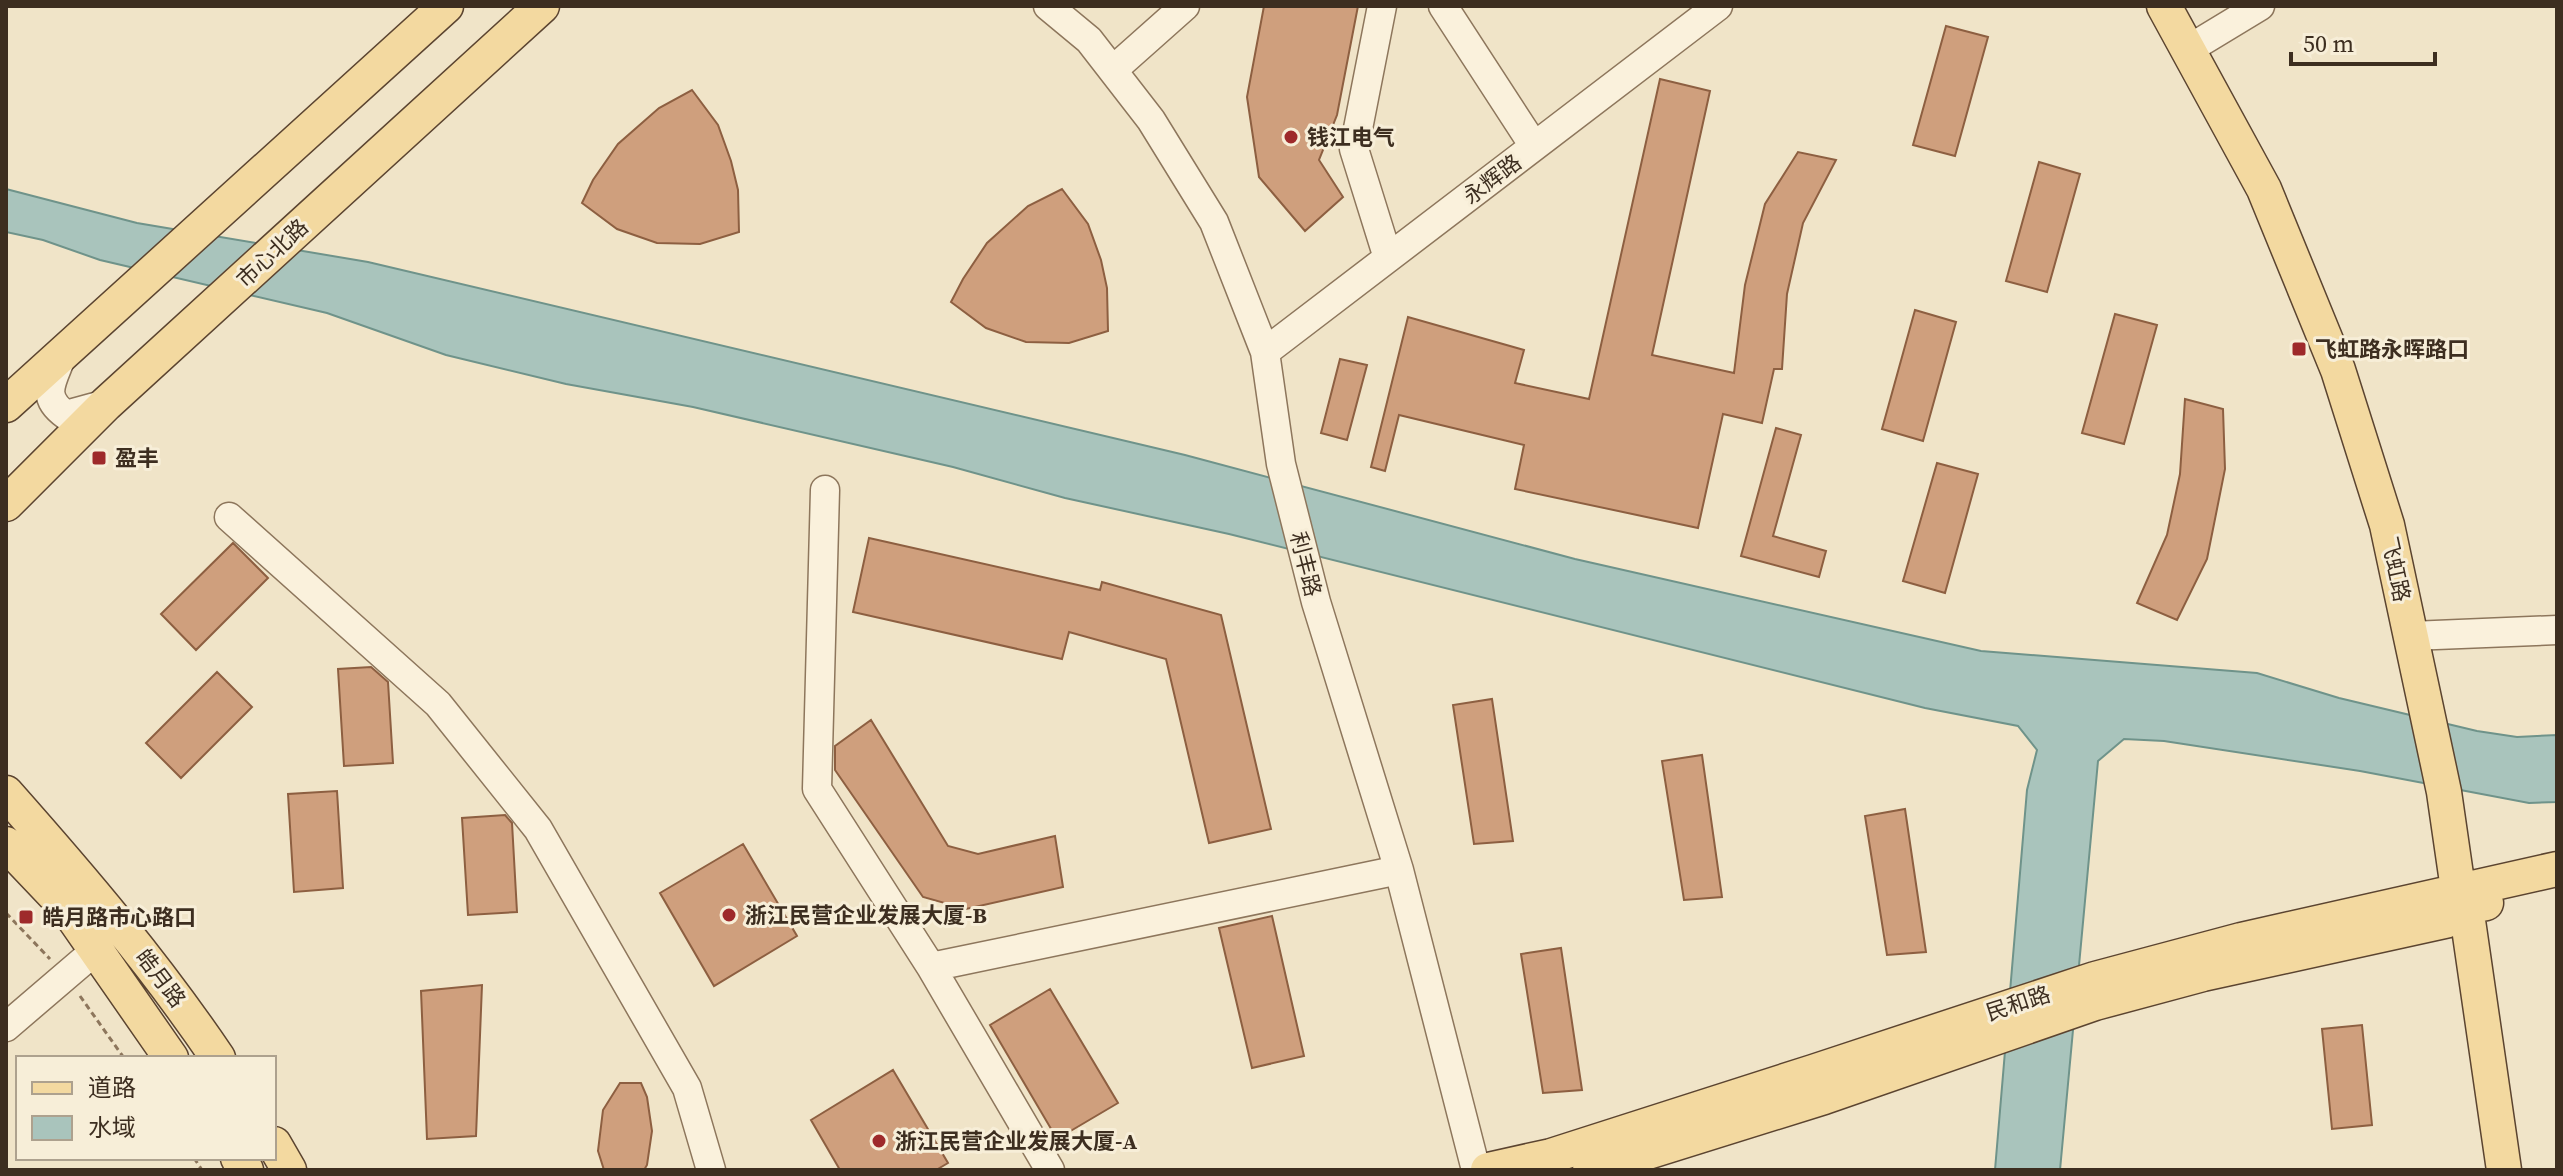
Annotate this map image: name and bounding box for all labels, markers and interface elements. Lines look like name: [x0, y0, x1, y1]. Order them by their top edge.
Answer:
scale bar: [2291, 16, 2435, 66]
text: 50 m: [2303, 27, 2354, 60]
place label: 钱江电气: [1307, 122, 1395, 152]
marker: 钱江电气: [1282, 128, 1300, 146]
street label: 永辉路: [1457, 147, 1527, 211]
street label: 市心北路: [230, 212, 314, 294]
place label: 飞虹路永晖路口: [2315, 334, 2469, 364]
marker: 飞虹路永晖路口: [2290, 340, 2308, 358]
place label: 盈丰: [115, 443, 159, 473]
marker: 盈丰: [90, 449, 108, 467]
street label: 利丰路: [1283, 528, 1329, 600]
street label: 飞虹路: [2374, 534, 2418, 604]
place label: 浙江民营企业发展大厦-B: [745, 900, 987, 930]
place label: 皓月路市心路口: [42, 902, 196, 932]
marker: 浙江民营企业发展大厦-B: [720, 906, 738, 924]
marker: 皓月路市心路口: [17, 908, 35, 926]
street label: 皓月路: [129, 943, 193, 1013]
street label: 民和路: [1982, 979, 2054, 1027]
legend: [16, 1056, 276, 1160]
text: 道路: [88, 1071, 136, 1104]
text: 水域: [88, 1111, 136, 1144]
place label: 浙江民营企业发展大厦-A: [895, 1126, 1137, 1156]
marker: 浙江民营企业发展大厦-A: [870, 1132, 888, 1150]

